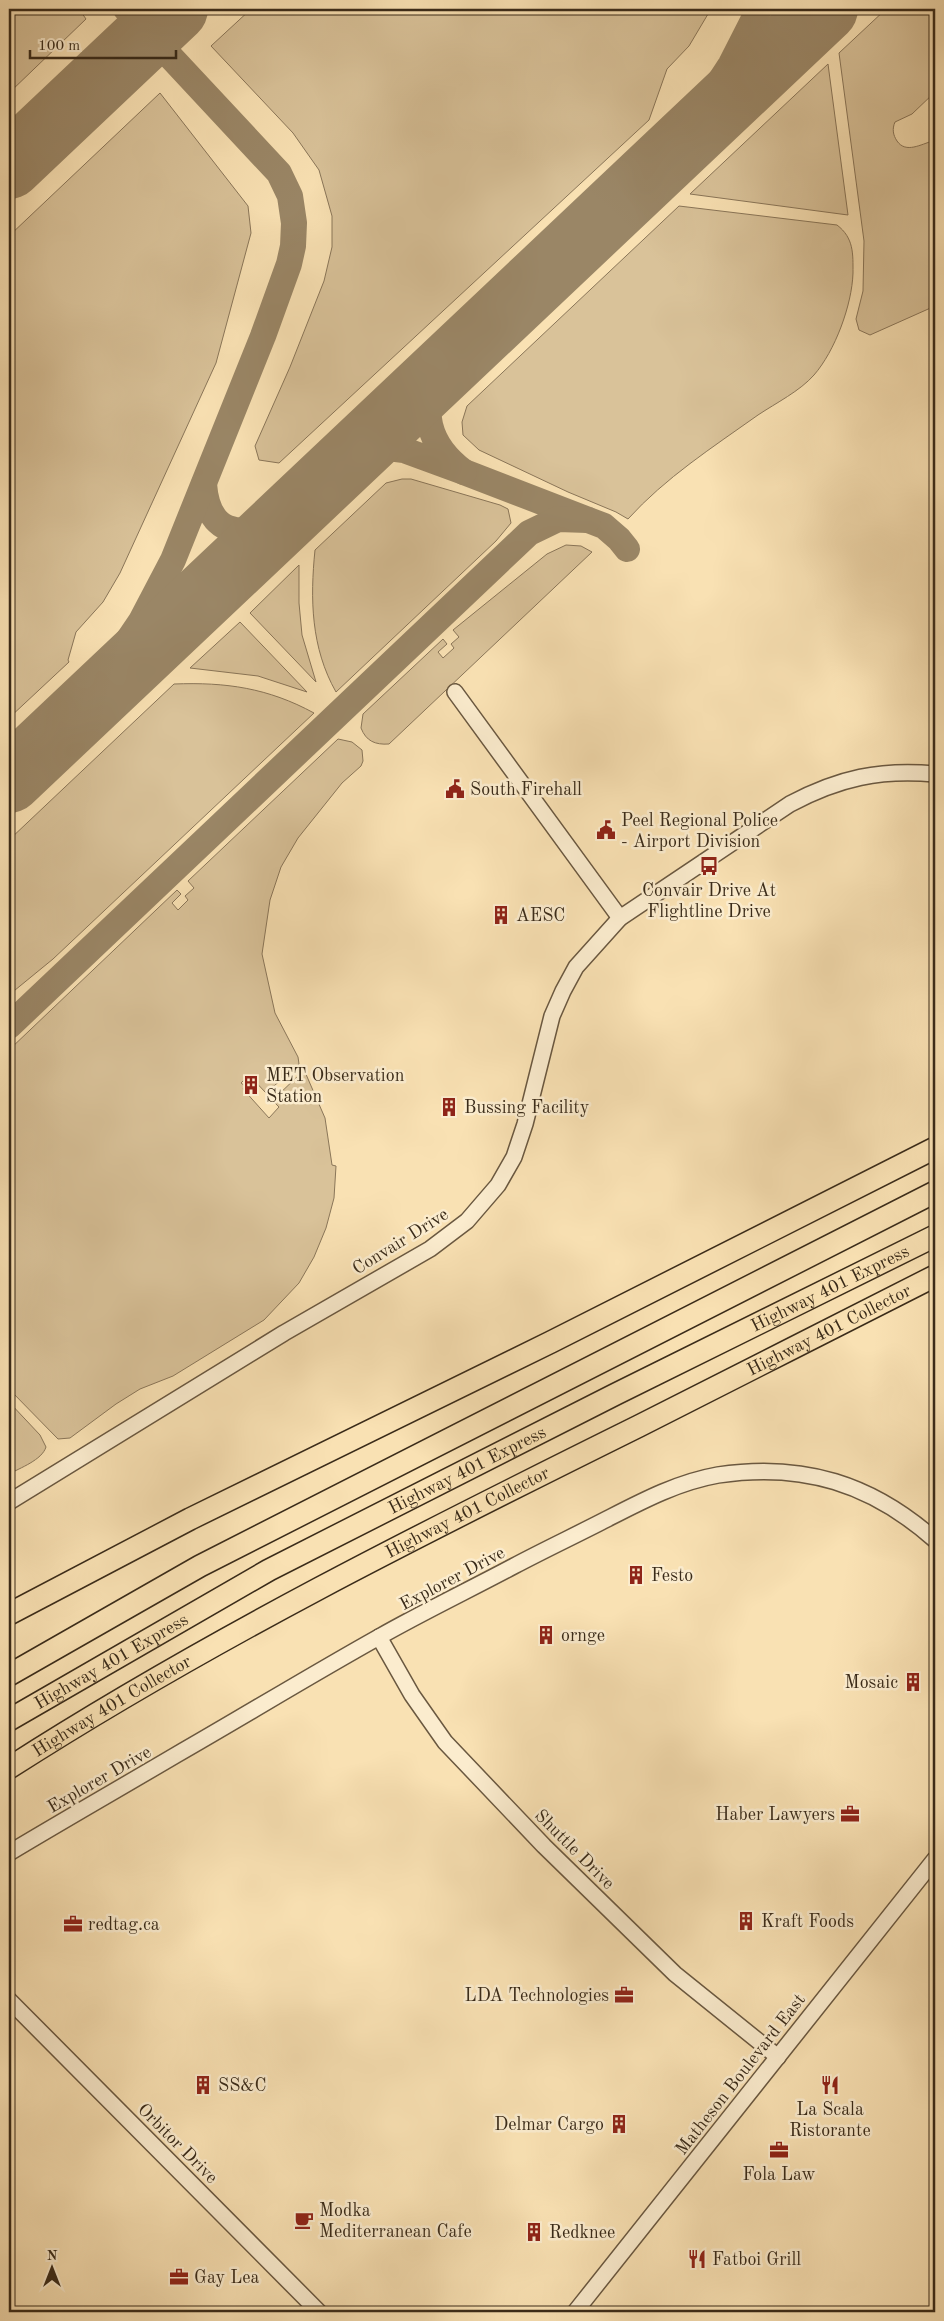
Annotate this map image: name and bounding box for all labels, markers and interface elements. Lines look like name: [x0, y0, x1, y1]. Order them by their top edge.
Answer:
scale bar: [30, 28, 176, 60]
text: 100 m: [38, 39, 80, 54]
public building icon: South Firehall: [444, 778, 466, 800]
place label: South Firehall: [470, 781, 582, 799]
place label: Peel Regional Police - Airport Division: [621, 812, 778, 851]
public building icon: Peel Regional Police - Airport Division: [595, 819, 617, 841]
bus stop icon: Convair Drive At Flightline Drive: [698, 855, 720, 877]
place label: Convair Drive At Flightline Drive: [642, 882, 776, 921]
building icon: AESC: [490, 904, 512, 926]
place label: AESC: [516, 907, 565, 925]
place label: MET Observation Station: [266, 1067, 405, 1106]
building icon: MET Observation Station: [240, 1074, 262, 1096]
building icon: Bussing Facility: [438, 1096, 460, 1118]
place label: Bussing Facility: [464, 1099, 590, 1117]
street label: Convair Drive: [350, 1205, 452, 1278]
street label: Highway 401 Express: [748, 1242, 913, 1336]
street label: Highway 401 Collector: [744, 1281, 915, 1380]
street label: Highway 401 Express: [386, 1423, 549, 1518]
street label: Highway 401 Collector: [383, 1464, 553, 1562]
street label: Explorer Drive: [397, 1544, 508, 1614]
building icon: Festo: [625, 1564, 647, 1586]
place label: Festo: [651, 1567, 693, 1585]
street label: Highway 401 Express: [32, 1611, 192, 1713]
building icon: ornge: [535, 1624, 557, 1646]
place label: ornge: [561, 1627, 605, 1645]
street label: Highway 401 Collector: [30, 1652, 195, 1761]
building icon: Mosaic: [902, 1671, 924, 1693]
place label: Mosaic: [845, 1674, 898, 1692]
street label: Explorer Drive: [45, 1743, 154, 1817]
office icon: Haber Lawyers: [839, 1803, 861, 1825]
street label: Shuttle Drive: [531, 1806, 618, 1893]
place label: Haber Lawyers: [715, 1806, 835, 1824]
building icon: Kraft Foods: [735, 1910, 757, 1932]
office icon: redtag.ca: [62, 1913, 84, 1935]
place label: Kraft Foods: [761, 1913, 854, 1931]
place label: redtag.ca: [88, 1916, 160, 1934]
office icon: LDA Technologies: [613, 1984, 635, 2006]
place label: LDA Technologies: [465, 1987, 609, 2005]
street label: Matheson Boulevard East: [672, 1991, 809, 2159]
building icon: SS&C: [192, 2074, 214, 2096]
restaurant icon: La Scala Ristorante: [819, 2074, 841, 2096]
place label: SS&C: [218, 2077, 267, 2095]
street label: Orbitor Drive: [134, 2100, 221, 2187]
place label: La Scala Ristorante: [789, 2101, 871, 2140]
building icon: Delmar Cargo: [608, 2113, 630, 2135]
place label: Delmar Cargo: [494, 2116, 604, 2134]
office icon: Fola Law: [768, 2139, 790, 2161]
place label: Fola Law: [742, 2166, 816, 2184]
place label: Modka Mediterranean Cafe: [319, 2202, 472, 2241]
cafe icon: Modka Mediterranean Cafe: [293, 2209, 315, 2231]
building icon: Redknee: [523, 2221, 545, 2243]
place label: Redknee: [549, 2224, 615, 2242]
north arrow: [28, 2244, 78, 2294]
restaurant icon: Fatboi Grill: [686, 2248, 708, 2270]
text: N: [47, 2249, 58, 2263]
place label: Fatboi Grill: [712, 2251, 801, 2269]
office icon: Gay Lea: [168, 2266, 190, 2288]
place label: Gay Lea: [194, 2269, 259, 2287]

